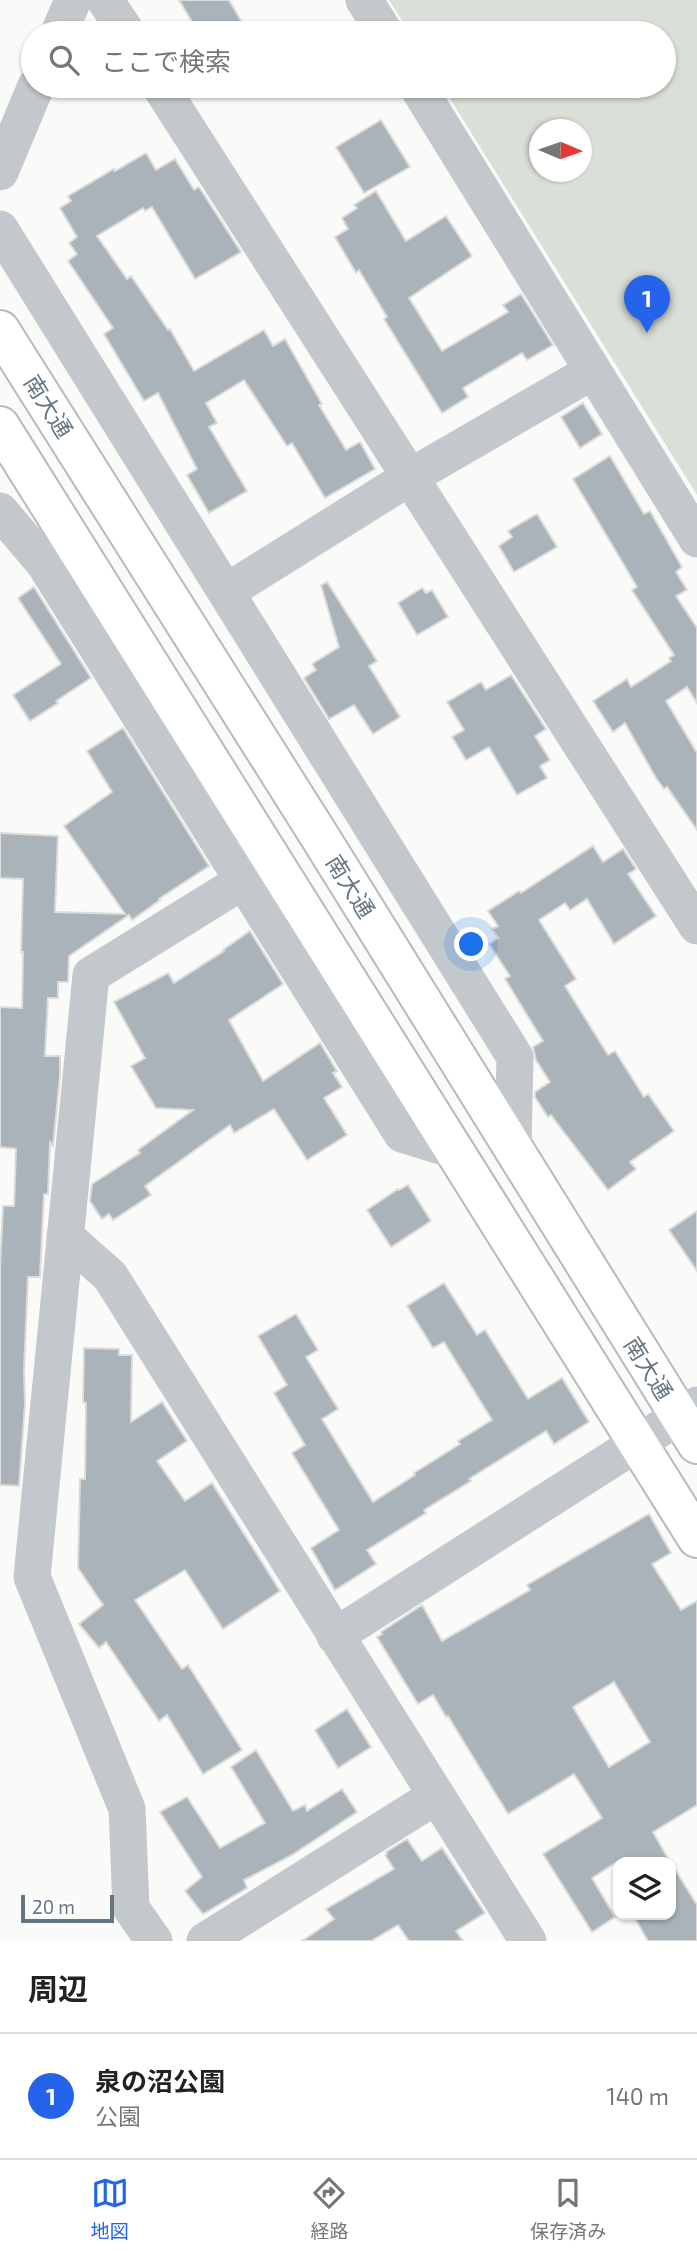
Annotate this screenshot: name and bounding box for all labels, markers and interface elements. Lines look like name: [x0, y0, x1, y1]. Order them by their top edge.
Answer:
search box: [21, 21, 676, 98]
icon: search: [45, 41, 83, 79]
text: ここで検索: [101, 45, 231, 76]
north arrow: [529, 119, 592, 182]
pin: 1: [624, 275, 670, 333]
street label: 南大通: [19, 369, 79, 443]
street label: 南大通: [321, 849, 381, 923]
your location: [454, 927, 488, 961]
street label: 南大通: [619, 1331, 679, 1405]
map controls: [613, 1857, 676, 1920]
button: layers: [613, 1857, 676, 1920]
scale bar: [21, 1892, 114, 1924]
text: 20 m: [32, 1895, 75, 1918]
text: 周辺: [28, 1970, 88, 2006]
text: 泉の沼公園: [95, 2065, 225, 2096]
text: 1: [46, 2082, 56, 2110]
text: 140 m: [607, 2082, 669, 2110]
text: 公園: [95, 2102, 141, 2130]
tab: 地図: [91, 2174, 129, 2243]
tab: 経路: [310, 2174, 348, 2243]
tab: 保存済み: [530, 2174, 606, 2243]

